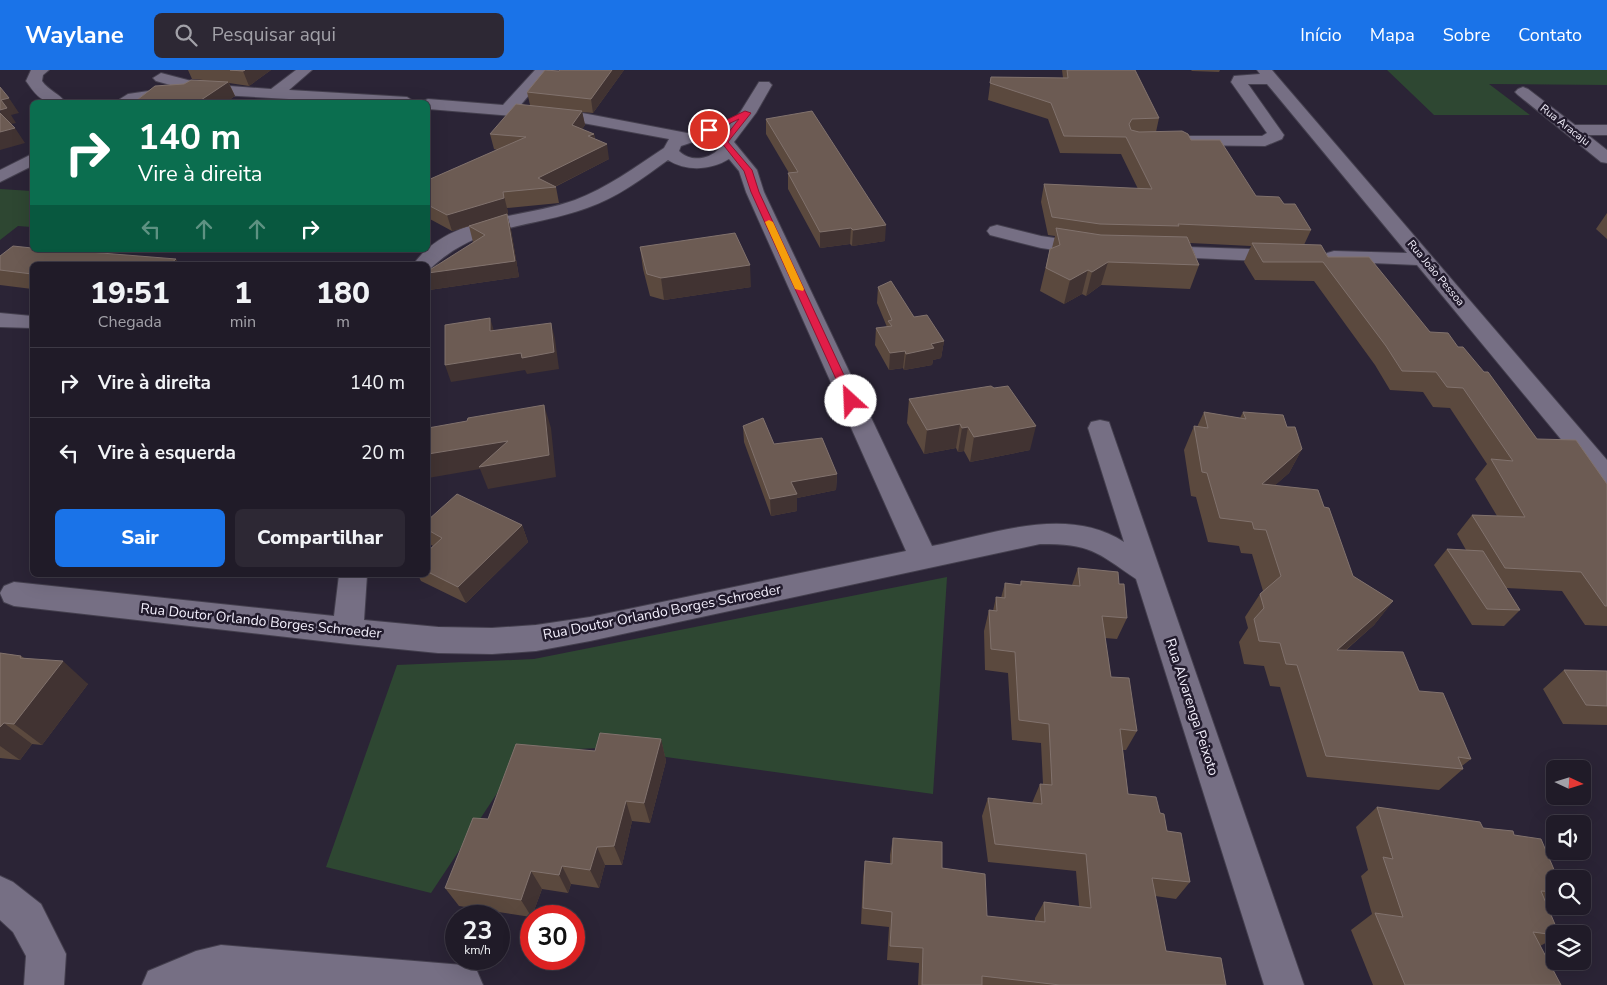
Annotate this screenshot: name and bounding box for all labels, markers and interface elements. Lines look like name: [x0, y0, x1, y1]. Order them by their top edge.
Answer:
search box: [154, 13, 504, 58]
text: Waylane: [25, 19, 124, 51]
icon: search: [172, 21, 200, 49]
text: Pesquisar aqui: [212, 22, 336, 48]
text: Início: [1300, 23, 1342, 47]
text: Mapa: [1370, 23, 1415, 47]
text: Sobre: [1443, 23, 1490, 47]
text: Contato: [1518, 23, 1582, 47]
street label: Rua Aracaju: [1537, 101, 1593, 149]
pin: [688, 109, 730, 151]
text: 140 m: [138, 114, 241, 161]
icon: arrive: [695, 116, 723, 144]
icon: right: [55, 120, 120, 185]
text: Vire à direita: [138, 159, 263, 189]
icon: left: [137, 215, 165, 243]
icon: ahead: [190, 215, 218, 243]
icon: ahead: [243, 215, 271, 243]
icon: right: [296, 215, 324, 243]
street label: Rua João Pessoa: [1404, 237, 1468, 309]
text: 19:51: [90, 273, 170, 314]
text: 1: [234, 273, 252, 314]
text: 180: [316, 273, 370, 314]
text: Chegada: [98, 311, 162, 333]
text: min: [230, 311, 256, 333]
text: m: [336, 311, 350, 333]
icon: right: [55, 369, 83, 397]
text: Vire à direita: [98, 370, 211, 396]
text: 140 m: [350, 370, 405, 396]
position arrow: [824, 374, 876, 426]
icon: left: [55, 439, 83, 467]
text: Vire à esquerda: [98, 440, 236, 466]
text: 20 m: [361, 440, 405, 466]
button: Sair: [55, 509, 225, 567]
button: Compartilhar: [235, 509, 405, 567]
street label: Rua Doutor Orlando Borges Schroeder: [541, 580, 783, 644]
street label: Rua Doutor Orlando Borges Schroeder: [140, 599, 382, 643]
street label: Rua Alvarenga Peixoto: [1161, 636, 1223, 778]
north arrow: [1546, 760, 1591, 805]
map controls: [1546, 760, 1591, 970]
button: sound: [1546, 815, 1591, 860]
button: search: [1546, 870, 1591, 915]
speed limit sign: 30: [520, 905, 585, 970]
text: 23: [462, 914, 493, 948]
button: layers: [1546, 925, 1591, 970]
text: km/h: [464, 942, 491, 958]

